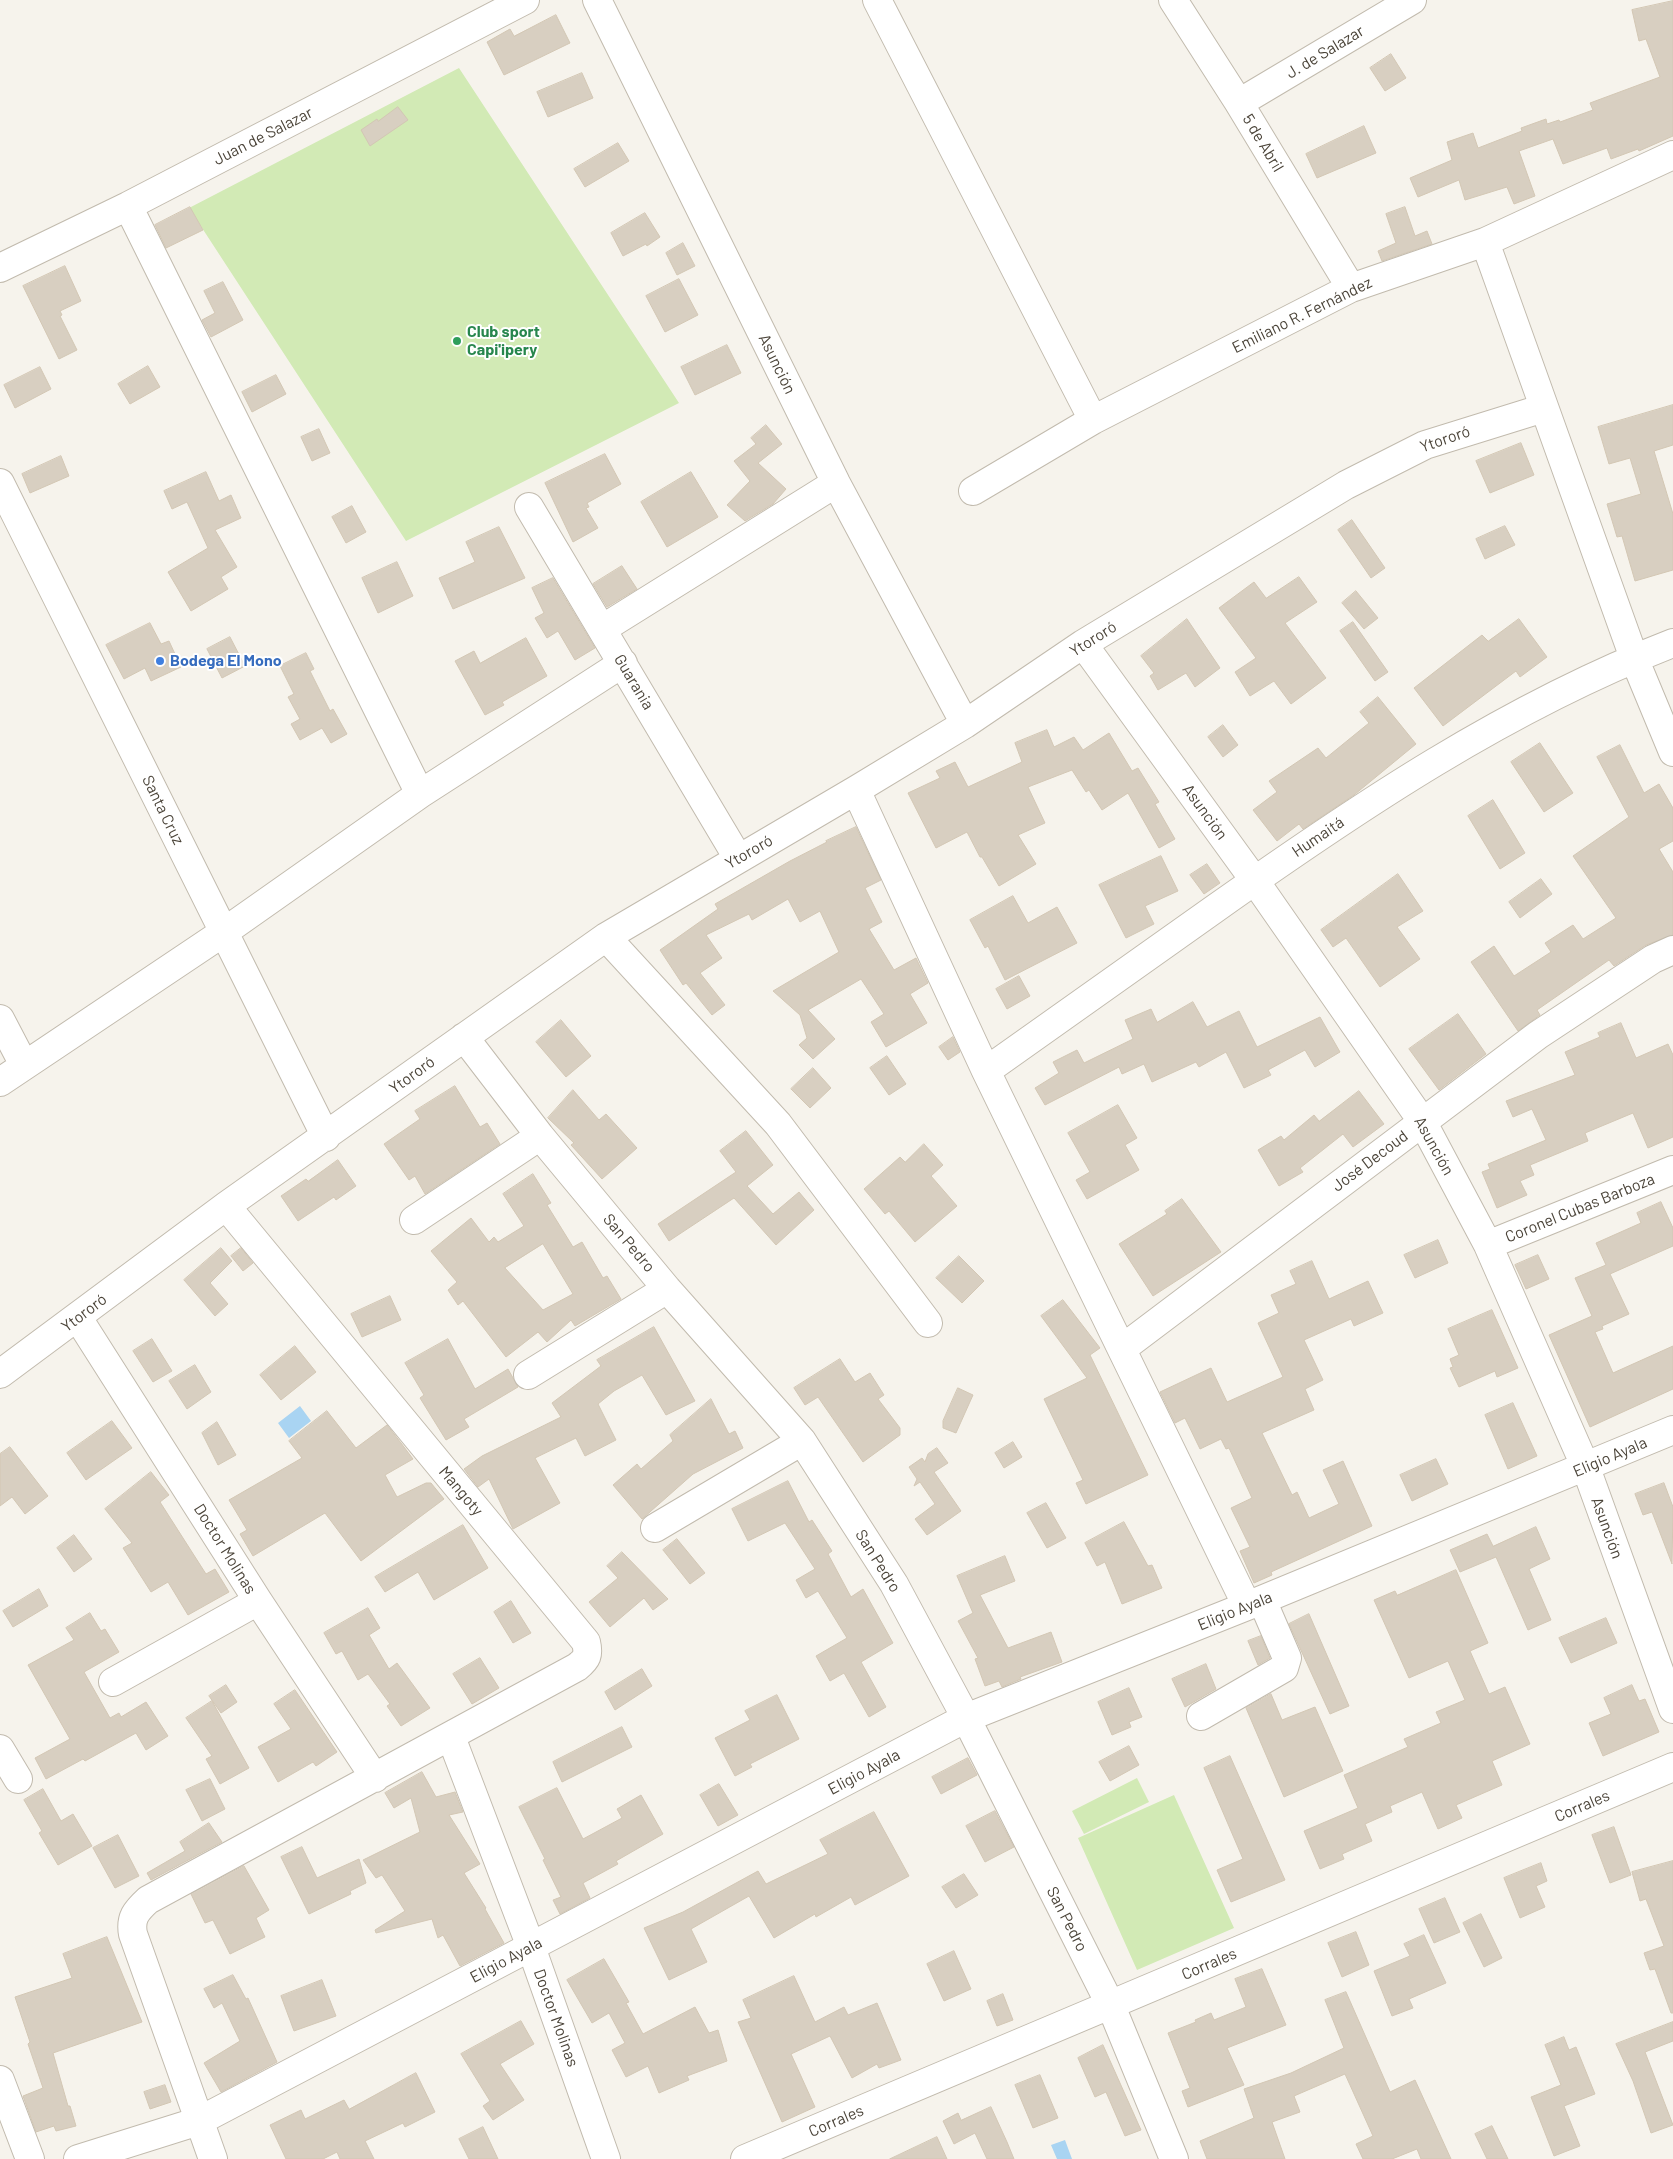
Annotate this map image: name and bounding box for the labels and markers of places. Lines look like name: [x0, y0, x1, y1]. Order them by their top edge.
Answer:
place label: Club sport Capi'ipery: [467, 322, 540, 360]
marker: Club sport Capi'ipery: [451, 335, 463, 347]
place label: Bodega El Mono: [170, 651, 282, 671]
marker: Bodega El Mono: [154, 655, 166, 667]

